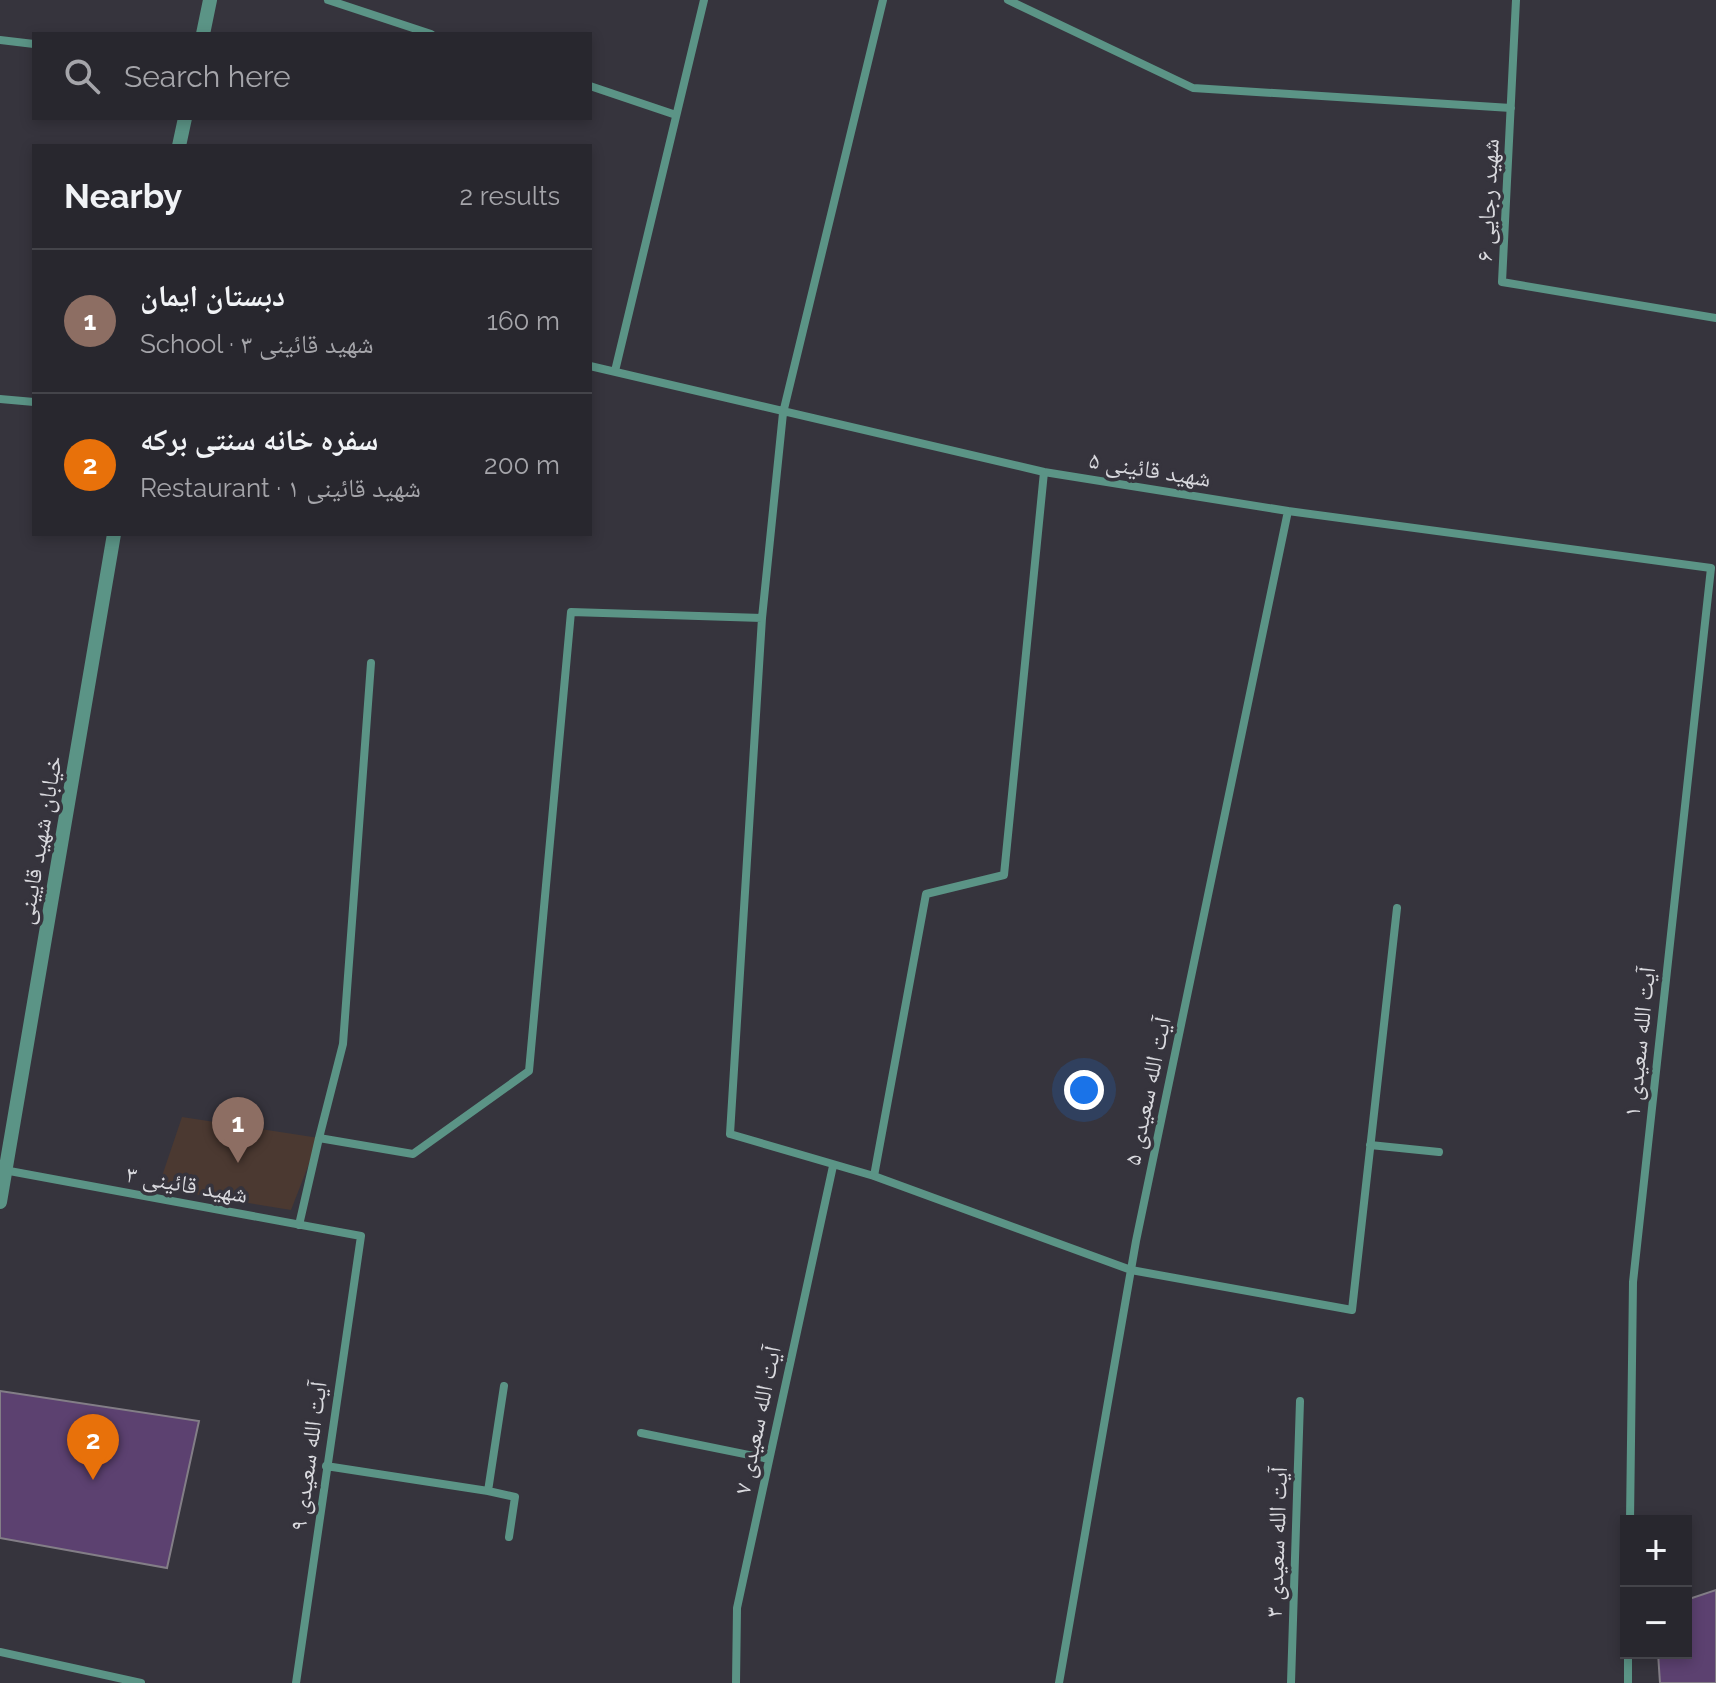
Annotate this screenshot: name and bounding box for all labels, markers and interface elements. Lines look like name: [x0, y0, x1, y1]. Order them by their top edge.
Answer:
search box: [32, 32, 592, 120]
icon: search: [60, 54, 104, 98]
text: Search here: [124, 59, 291, 94]
street label: شهید رجایی ۶: [1469, 138, 1505, 262]
text: Nearby: [64, 176, 182, 216]
text: 2 results: [460, 181, 560, 211]
text: دبستان ایمان: [140, 278, 285, 313]
text: 1: [84, 306, 96, 336]
text: 160 m: [487, 306, 560, 336]
text: School · شهید قائینی ۳: [140, 329, 374, 359]
text: سفره خانه سنتی برکه: [140, 422, 379, 457]
street label: شهید قائینی ۵: [1087, 445, 1213, 493]
text: 2: [83, 450, 97, 480]
text: 200 m: [484, 450, 560, 480]
text: Restaurant · شهید قائینی ۱: [140, 473, 421, 503]
street label: خیابان شهید قایینی: [10, 754, 68, 926]
street label: آیت الله سعیدی ۱: [1617, 965, 1661, 1119]
street label: آیت الله سعیدی ۵: [1117, 1013, 1177, 1168]
your location: [1064, 1070, 1104, 1110]
pin: 1: [212, 1097, 264, 1163]
street label: شهید قائینی ۳: [124, 1159, 250, 1209]
street label: آیت الله سعیدی ۷: [727, 1342, 787, 1497]
street label: آیت الله سعیدی ۹: [283, 1378, 333, 1533]
pin: 2: [67, 1414, 119, 1480]
street label: آیت الله سعیدی ۳: [1259, 1465, 1293, 1618]
map controls: [1620, 1515, 1692, 1659]
button: +: [1620, 1515, 1692, 1587]
button: −: [1620, 1587, 1692, 1659]

